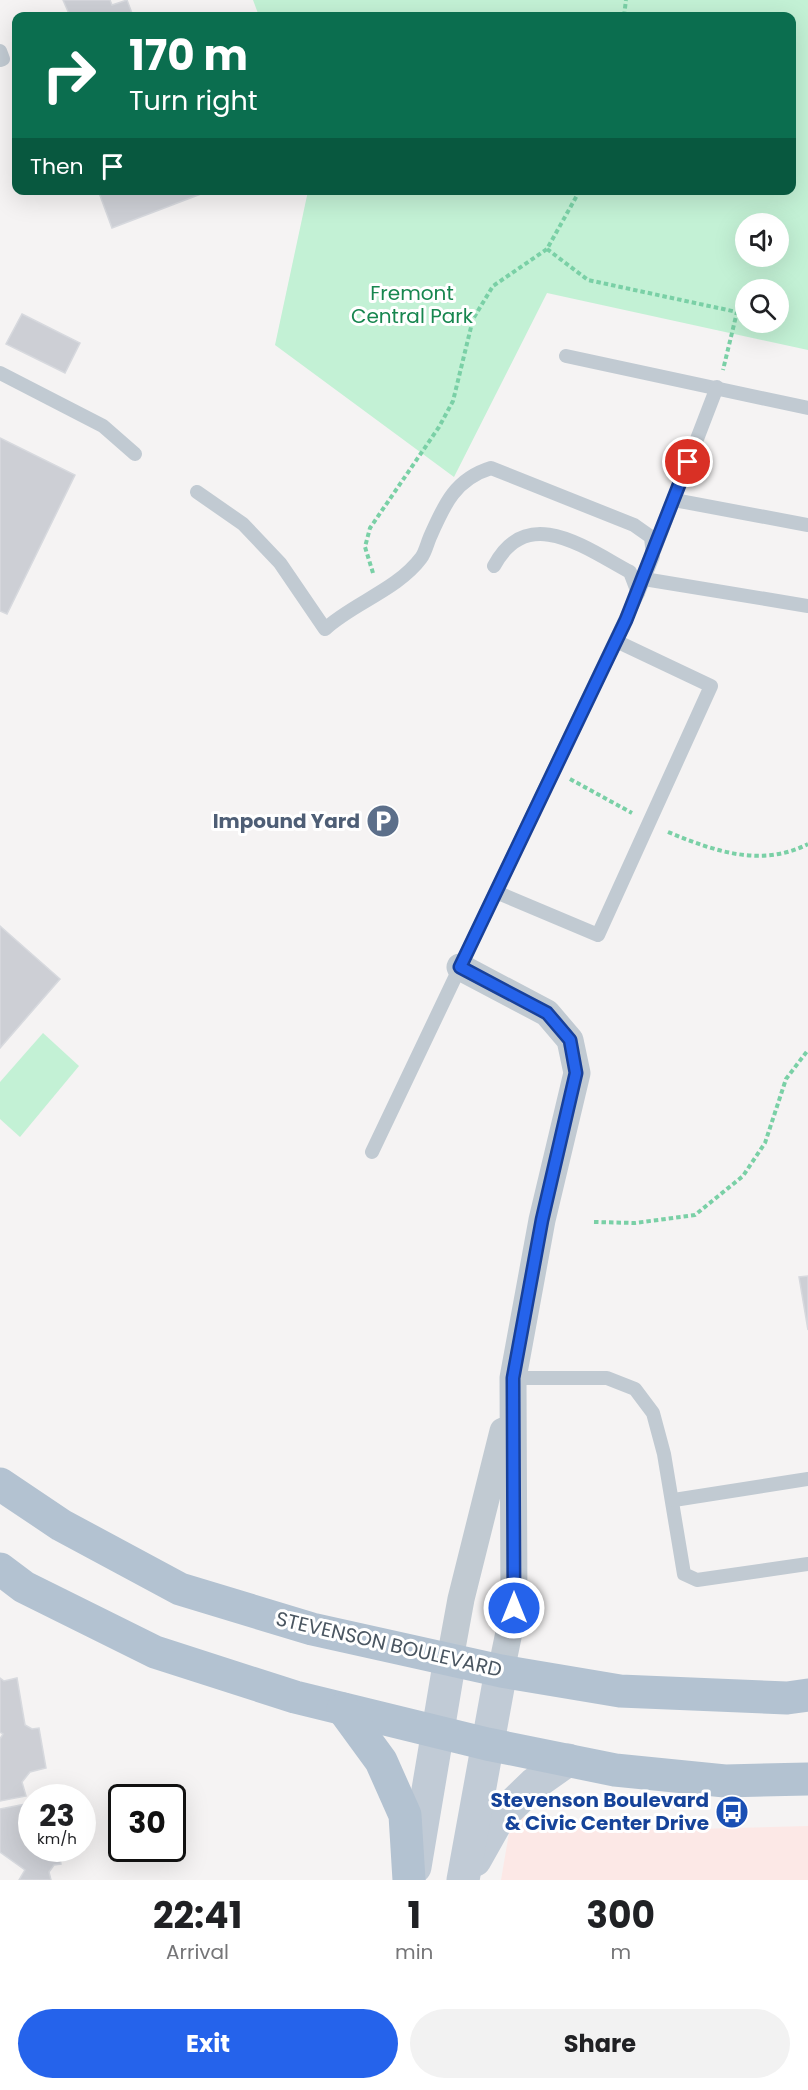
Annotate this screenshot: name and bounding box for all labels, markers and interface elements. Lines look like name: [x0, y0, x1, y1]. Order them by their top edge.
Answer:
text: 170 m: [129, 26, 248, 85]
icon: right: [30, 36, 108, 114]
text: Turn right: [129, 82, 258, 119]
icon: arrive: [96, 150, 129, 183]
text: Then: [30, 151, 84, 182]
map controls: [735, 213, 789, 333]
button: sound: [735, 213, 789, 267]
park label: Fremont Central Park: [351, 279, 474, 330]
button: search: [735, 279, 789, 333]
pin: [662, 436, 713, 487]
icon: arrive: [671, 445, 704, 478]
parking icon: Impound Yard: [365, 803, 401, 839]
place label: Impound Yard: [213, 807, 360, 835]
position arrow: [482, 1576, 546, 1640]
street label: STEVENSON BOULEVARD: [273, 1604, 505, 1684]
speed limit sign: 30: [108, 1784, 186, 1862]
place label: Stevenson Boulevard & Civic Center Drive: [490, 1786, 709, 1837]
text: 23: [39, 1794, 75, 1837]
bus stop icon: Stevenson Boulevard & Civic Center Drive: [714, 1794, 750, 1830]
text: km/h: [37, 1828, 77, 1849]
text: 22:41: [153, 1890, 242, 1941]
text: 1: [407, 1890, 421, 1941]
text: 300: [586, 1890, 655, 1941]
text: Arrival: [166, 1938, 229, 1966]
text: min: [395, 1938, 433, 1966]
text: m: [610, 1938, 631, 1966]
button: Exit: [18, 2009, 398, 2078]
button: Share: [410, 2009, 790, 2078]

